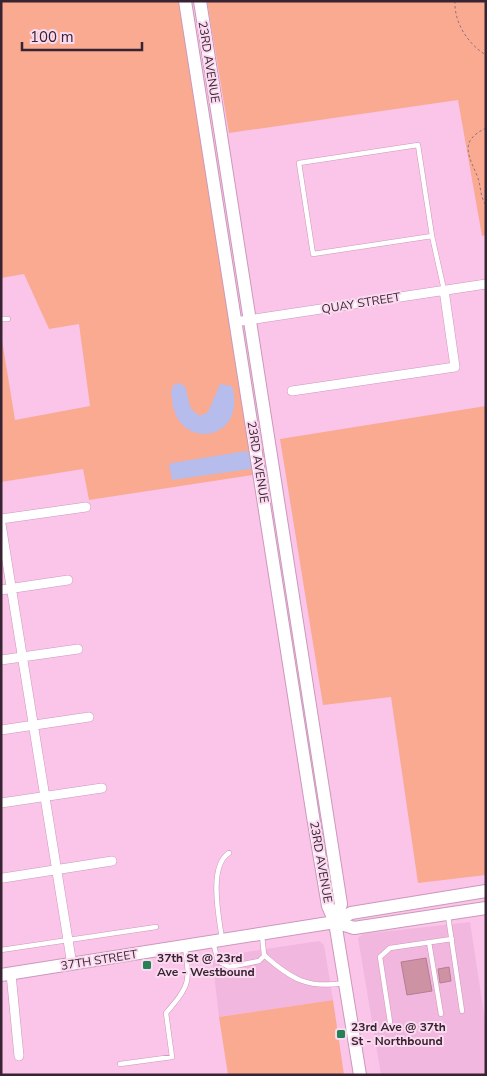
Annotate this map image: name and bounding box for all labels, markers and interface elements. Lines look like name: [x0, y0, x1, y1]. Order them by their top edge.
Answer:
scale bar: [22, 20, 142, 52]
street label: 23RD AVENUE: [195, 20, 223, 104]
text: 100 m: [30, 27, 74, 47]
street label: QUAY STREET: [320, 289, 402, 317]
street label: 23RD AVENUE: [244, 420, 272, 504]
street label: 23RD AVENUE: [306, 820, 336, 904]
street label: 37TH STREET: [60, 946, 139, 974]
place label: 37th St @ 23rd Ave - Westbound: [157, 950, 255, 980]
marker: 37th St @ 23rd Ave - Westbound: [141, 959, 153, 971]
place label: 23rd Ave @ 37th St - Northbound: [351, 1019, 446, 1049]
marker: 23rd Ave @ 37th St - Northbound: [335, 1028, 347, 1040]

